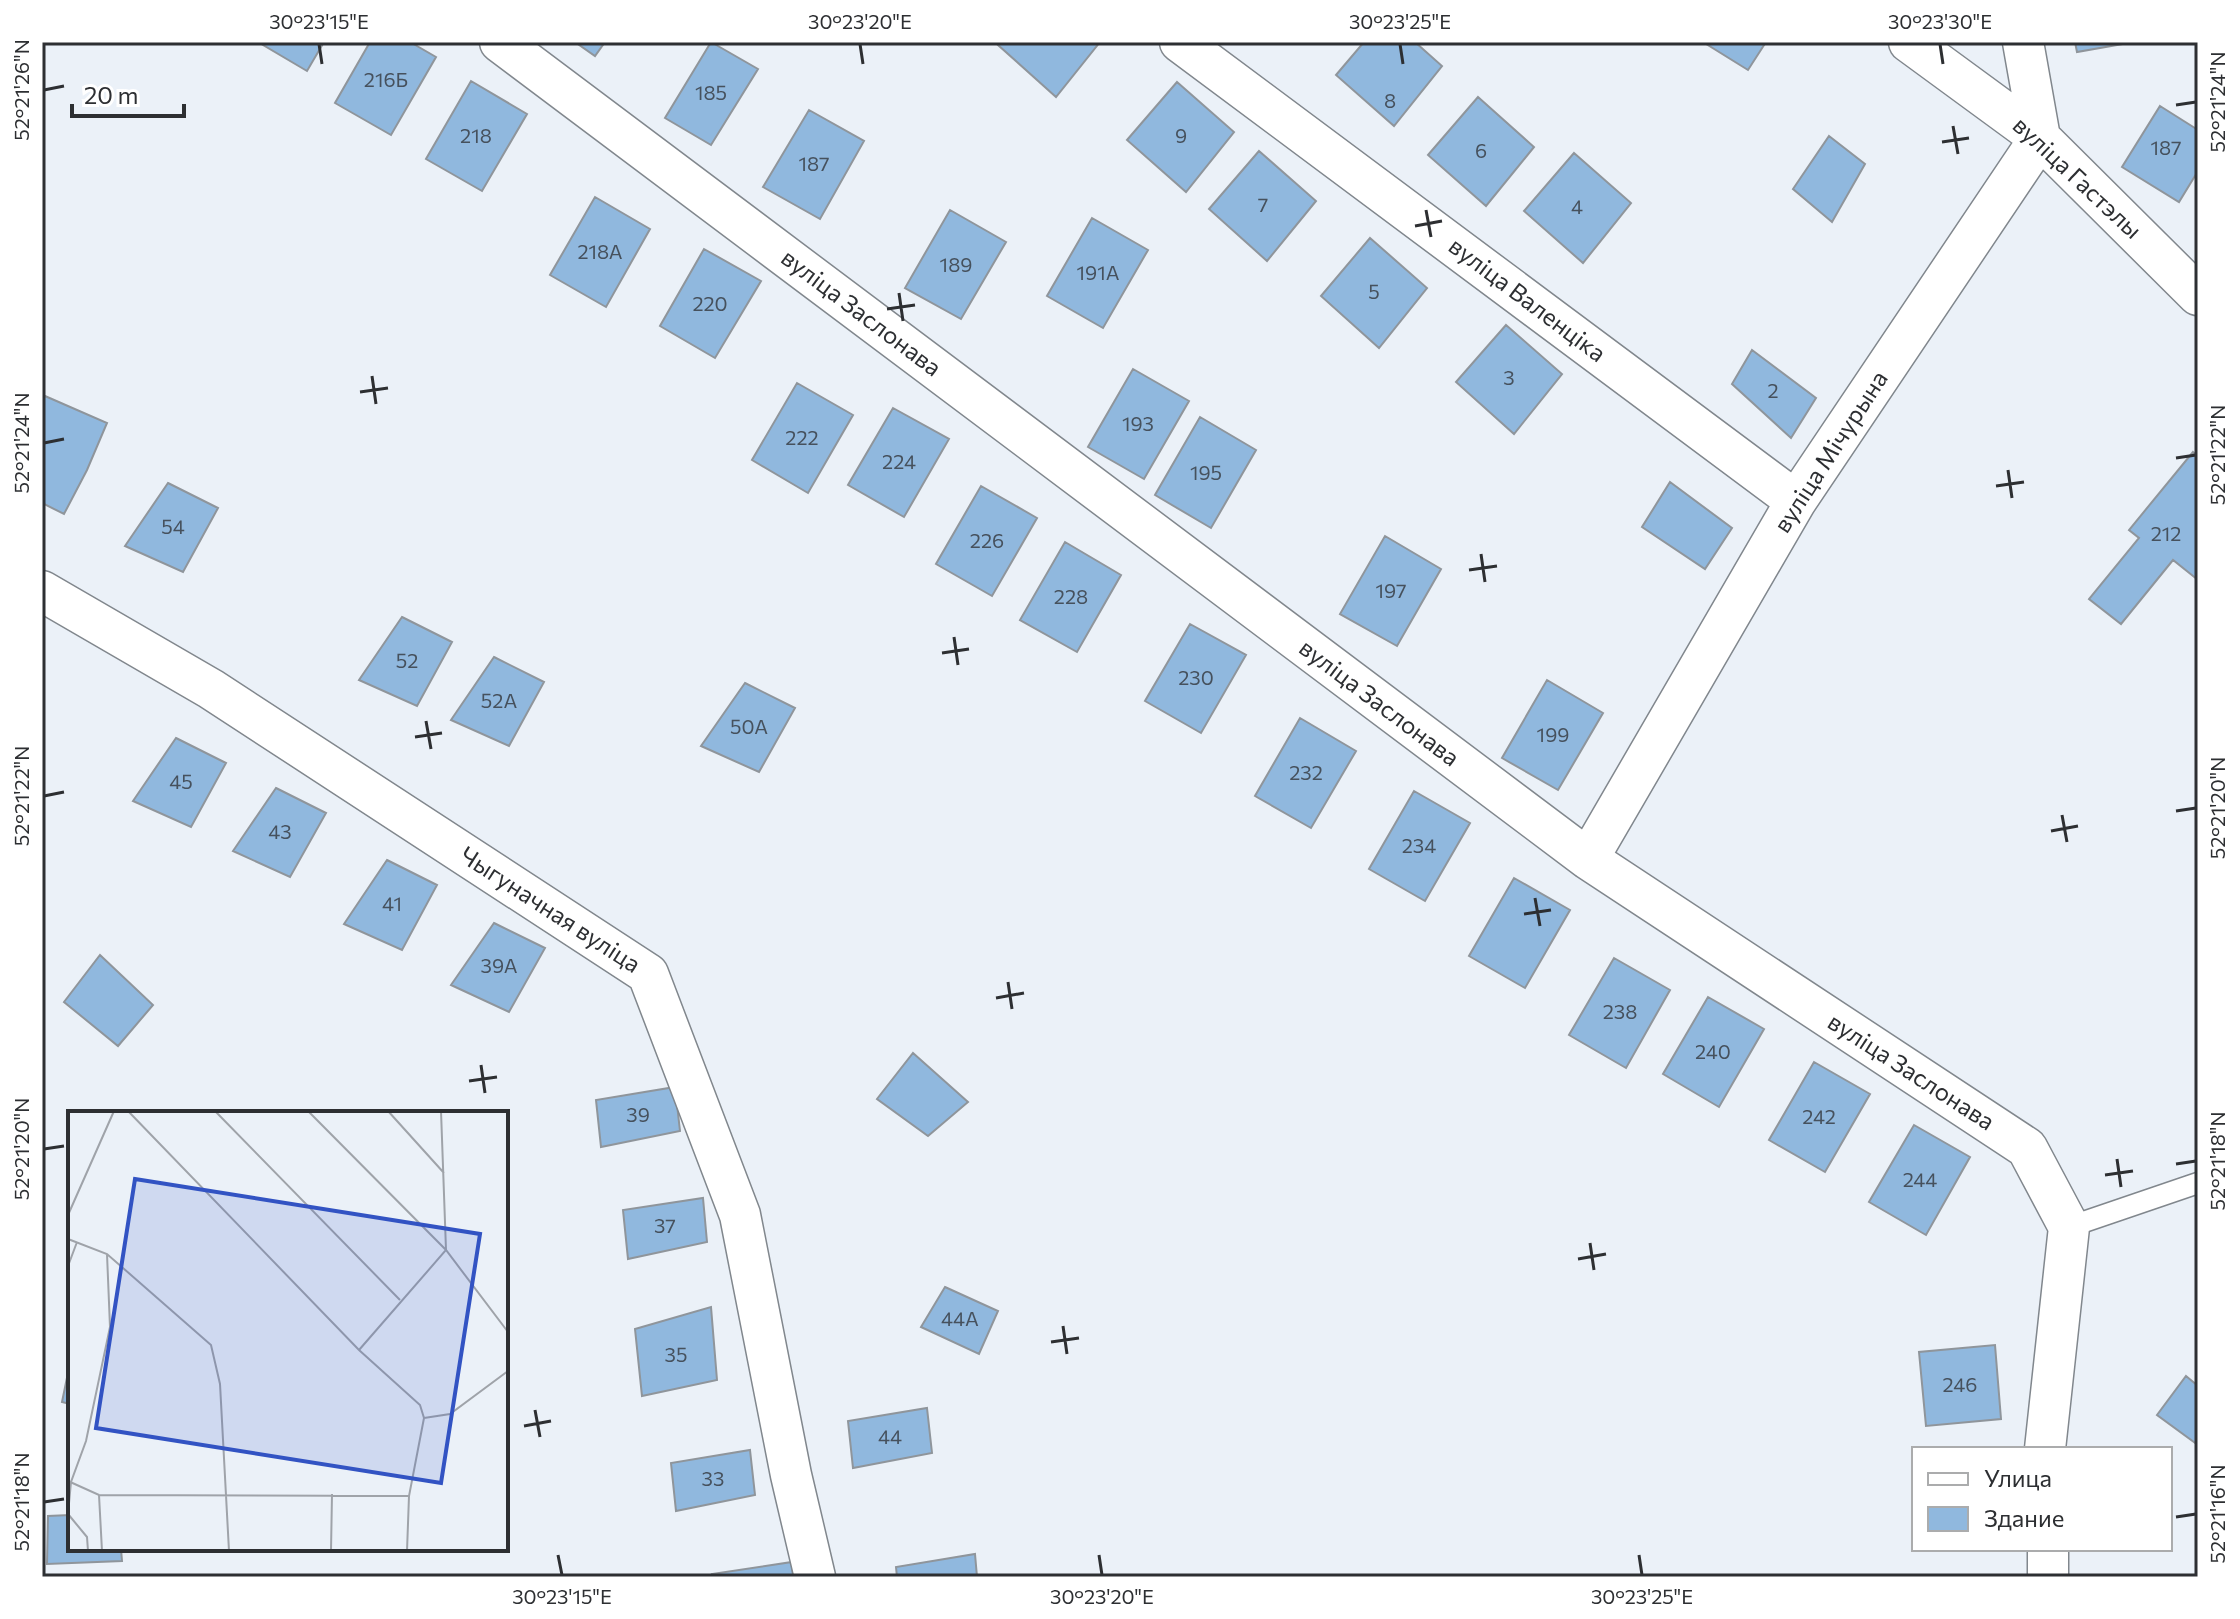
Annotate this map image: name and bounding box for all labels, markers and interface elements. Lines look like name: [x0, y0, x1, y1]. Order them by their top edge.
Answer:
text: 30°23'15"E: [269, 9, 369, 33]
text: 30°23'20"E: [808, 9, 912, 33]
text: 30°23'25"E: [1349, 9, 1451, 33]
text: 30°23'30"E: [1888, 9, 1992, 33]
text: 52°21'26"N: [9, 39, 33, 141]
text: 52°21'24"N: [2205, 51, 2229, 153]
house number: 216Б: [364, 67, 408, 91]
scale bar: [72, 68, 184, 118]
text: 20 m: [84, 80, 138, 109]
house number: 185: [695, 80, 727, 104]
house number: 8: [1384, 88, 1396, 112]
street label: вуліца Гастэлы: [2008, 110, 2148, 244]
house number: 218: [460, 123, 492, 147]
house number: 9: [1175, 123, 1187, 147]
house number: 187: [2150, 135, 2182, 159]
house number: 6: [1475, 138, 1487, 162]
house number: 187: [798, 151, 830, 175]
house number: 7: [1258, 192, 1268, 216]
house number: 4: [1571, 194, 1583, 218]
street label: вуліца Валенціка: [1444, 230, 1612, 367]
house number: 218А: [577, 239, 623, 263]
street label: вуліца Заслонава: [776, 242, 948, 381]
house number: 189: [940, 252, 972, 276]
house number: 191А: [1076, 260, 1120, 284]
house number: 5: [1368, 279, 1380, 303]
house number: 220: [692, 291, 728, 315]
house number: 3: [1503, 365, 1515, 389]
street label: вуліца Мічурына: [1767, 365, 1893, 538]
house number: 2: [1767, 378, 1779, 402]
text: 52°21'24"N: [9, 392, 33, 494]
text: 52°21'22"N: [2205, 405, 2229, 505]
house number: 193: [1122, 411, 1154, 435]
house number: 222: [785, 425, 819, 449]
house number: 224: [882, 449, 916, 473]
house number: 195: [1190, 460, 1222, 484]
house number: 54: [161, 514, 185, 538]
house number: 212: [2151, 521, 2181, 545]
house number: 226: [970, 528, 1004, 552]
house number: 197: [1375, 578, 1407, 602]
house number: 228: [1054, 584, 1088, 608]
street label: вуліца Заслонава: [1294, 632, 1466, 771]
house number: 52: [396, 648, 418, 672]
house number: 230: [1178, 665, 1214, 689]
house number: 52А: [481, 688, 517, 712]
house number: 50А: [730, 714, 768, 738]
house number: 199: [1537, 722, 1569, 746]
text: 52°21'22"N: [9, 746, 33, 846]
text: 52°21'20"N: [2205, 757, 2229, 859]
house number: 232: [1289, 760, 1323, 784]
house number: 45: [169, 769, 193, 793]
house number: 43: [268, 819, 292, 843]
house number: 234: [1402, 833, 1436, 857]
street label: Чыгуначная вуліца: [455, 840, 647, 978]
house number: 41: [382, 891, 402, 915]
house number: 39А: [481, 953, 518, 977]
house number: 238: [1603, 999, 1637, 1023]
street label: вуліца Заслонава: [1823, 1006, 2001, 1135]
house number: 240: [1695, 1039, 1731, 1063]
text: 52°21'20"N: [9, 1098, 33, 1200]
house number: 39: [626, 1102, 650, 1126]
house number: 242: [1802, 1104, 1836, 1128]
inset map: [68, 1111, 508, 1551]
text: 52°21'18"N: [2205, 1111, 2229, 1211]
house number: 244: [1903, 1167, 1937, 1191]
house number: 37: [654, 1213, 676, 1237]
house number: 44А: [941, 1306, 979, 1330]
house number: 35: [665, 1342, 687, 1366]
house number: 246: [1943, 1372, 1977, 1396]
house number: 44: [878, 1424, 902, 1448]
legend: [1912, 1447, 2172, 1551]
text: 52°21'18"N: [9, 1452, 33, 1552]
text: Улица: [1984, 1463, 2052, 1492]
text: 52°21'16"N: [2205, 1464, 2229, 1564]
house number: 33: [702, 1466, 724, 1490]
text: Здание: [1984, 1503, 2064, 1532]
text: 30°23'15"E: [512, 1584, 612, 1608]
text: 30°23'20"E: [1050, 1584, 1154, 1608]
text: 30°23'25"E: [1591, 1584, 1693, 1608]

